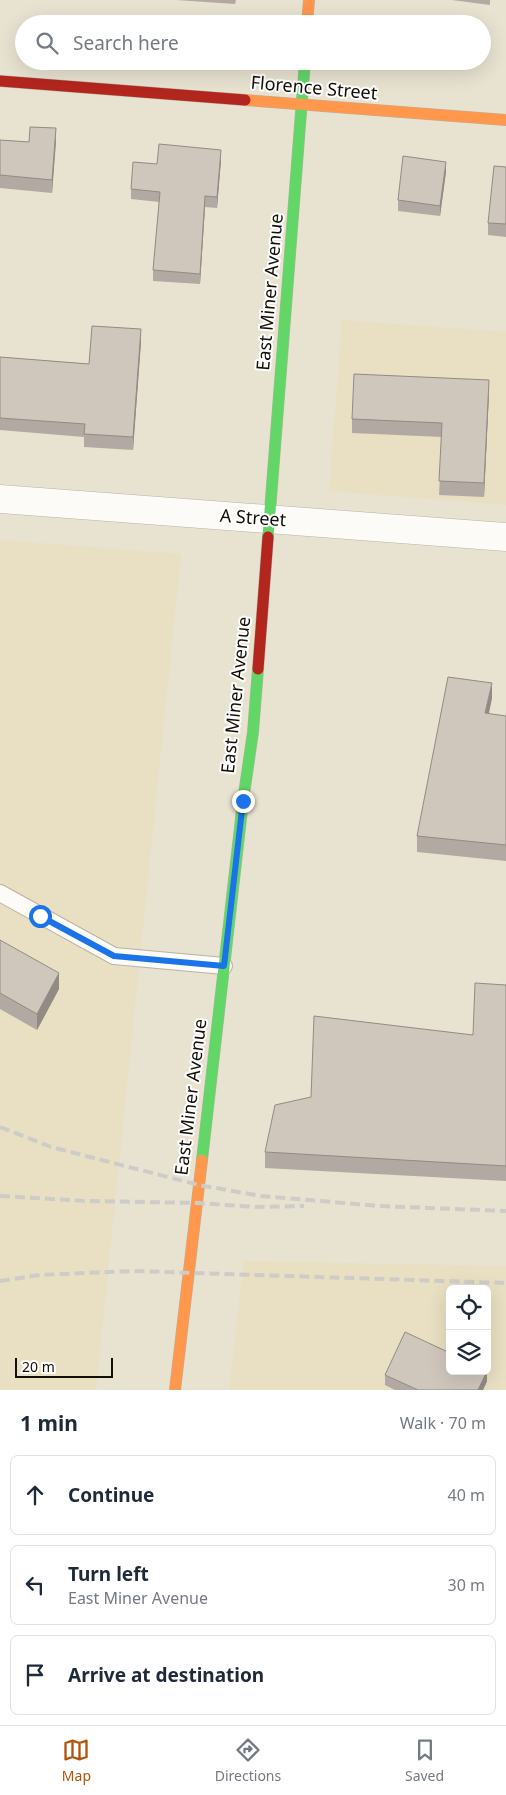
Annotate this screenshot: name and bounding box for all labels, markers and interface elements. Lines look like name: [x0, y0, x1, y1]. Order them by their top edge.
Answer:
search box: [15, 15, 491, 70]
icon: search: [33, 29, 61, 57]
text: Search here: [73, 30, 179, 56]
street label: Florence Street: [250, 70, 379, 105]
street label: East Miner Avenue: [250, 212, 288, 371]
street label: A Street: [219, 503, 288, 531]
street label: East Miner Avenue: [215, 615, 255, 774]
route end: [232, 790, 255, 813]
route start: [29, 905, 52, 928]
street label: East Miner Avenue: [169, 1017, 212, 1176]
map controls: [446, 1285, 491, 1375]
button: locate: [446, 1285, 491, 1330]
button: layers: [446, 1330, 491, 1375]
scale bar: [15, 1355, 112, 1378]
text: 20 m: [22, 1357, 55, 1376]
text: 1 min: [20, 1409, 78, 1437]
text: Walk · 70 m: [400, 1412, 486, 1434]
icon: ahead: [21, 1481, 49, 1509]
text: Continue: [68, 1482, 154, 1508]
text: 40 m: [448, 1484, 485, 1506]
text: Turn left: [68, 1561, 149, 1587]
icon: left: [21, 1571, 49, 1599]
text: 30 m: [448, 1574, 485, 1596]
text: East Miner Avenue: [68, 1587, 208, 1609]
icon: arrive: [21, 1661, 49, 1689]
text: Arrive at destination: [68, 1662, 264, 1688]
tab: Map: [62, 1736, 91, 1785]
tab: Directions: [215, 1736, 281, 1785]
tab: Saved: [405, 1736, 444, 1785]

